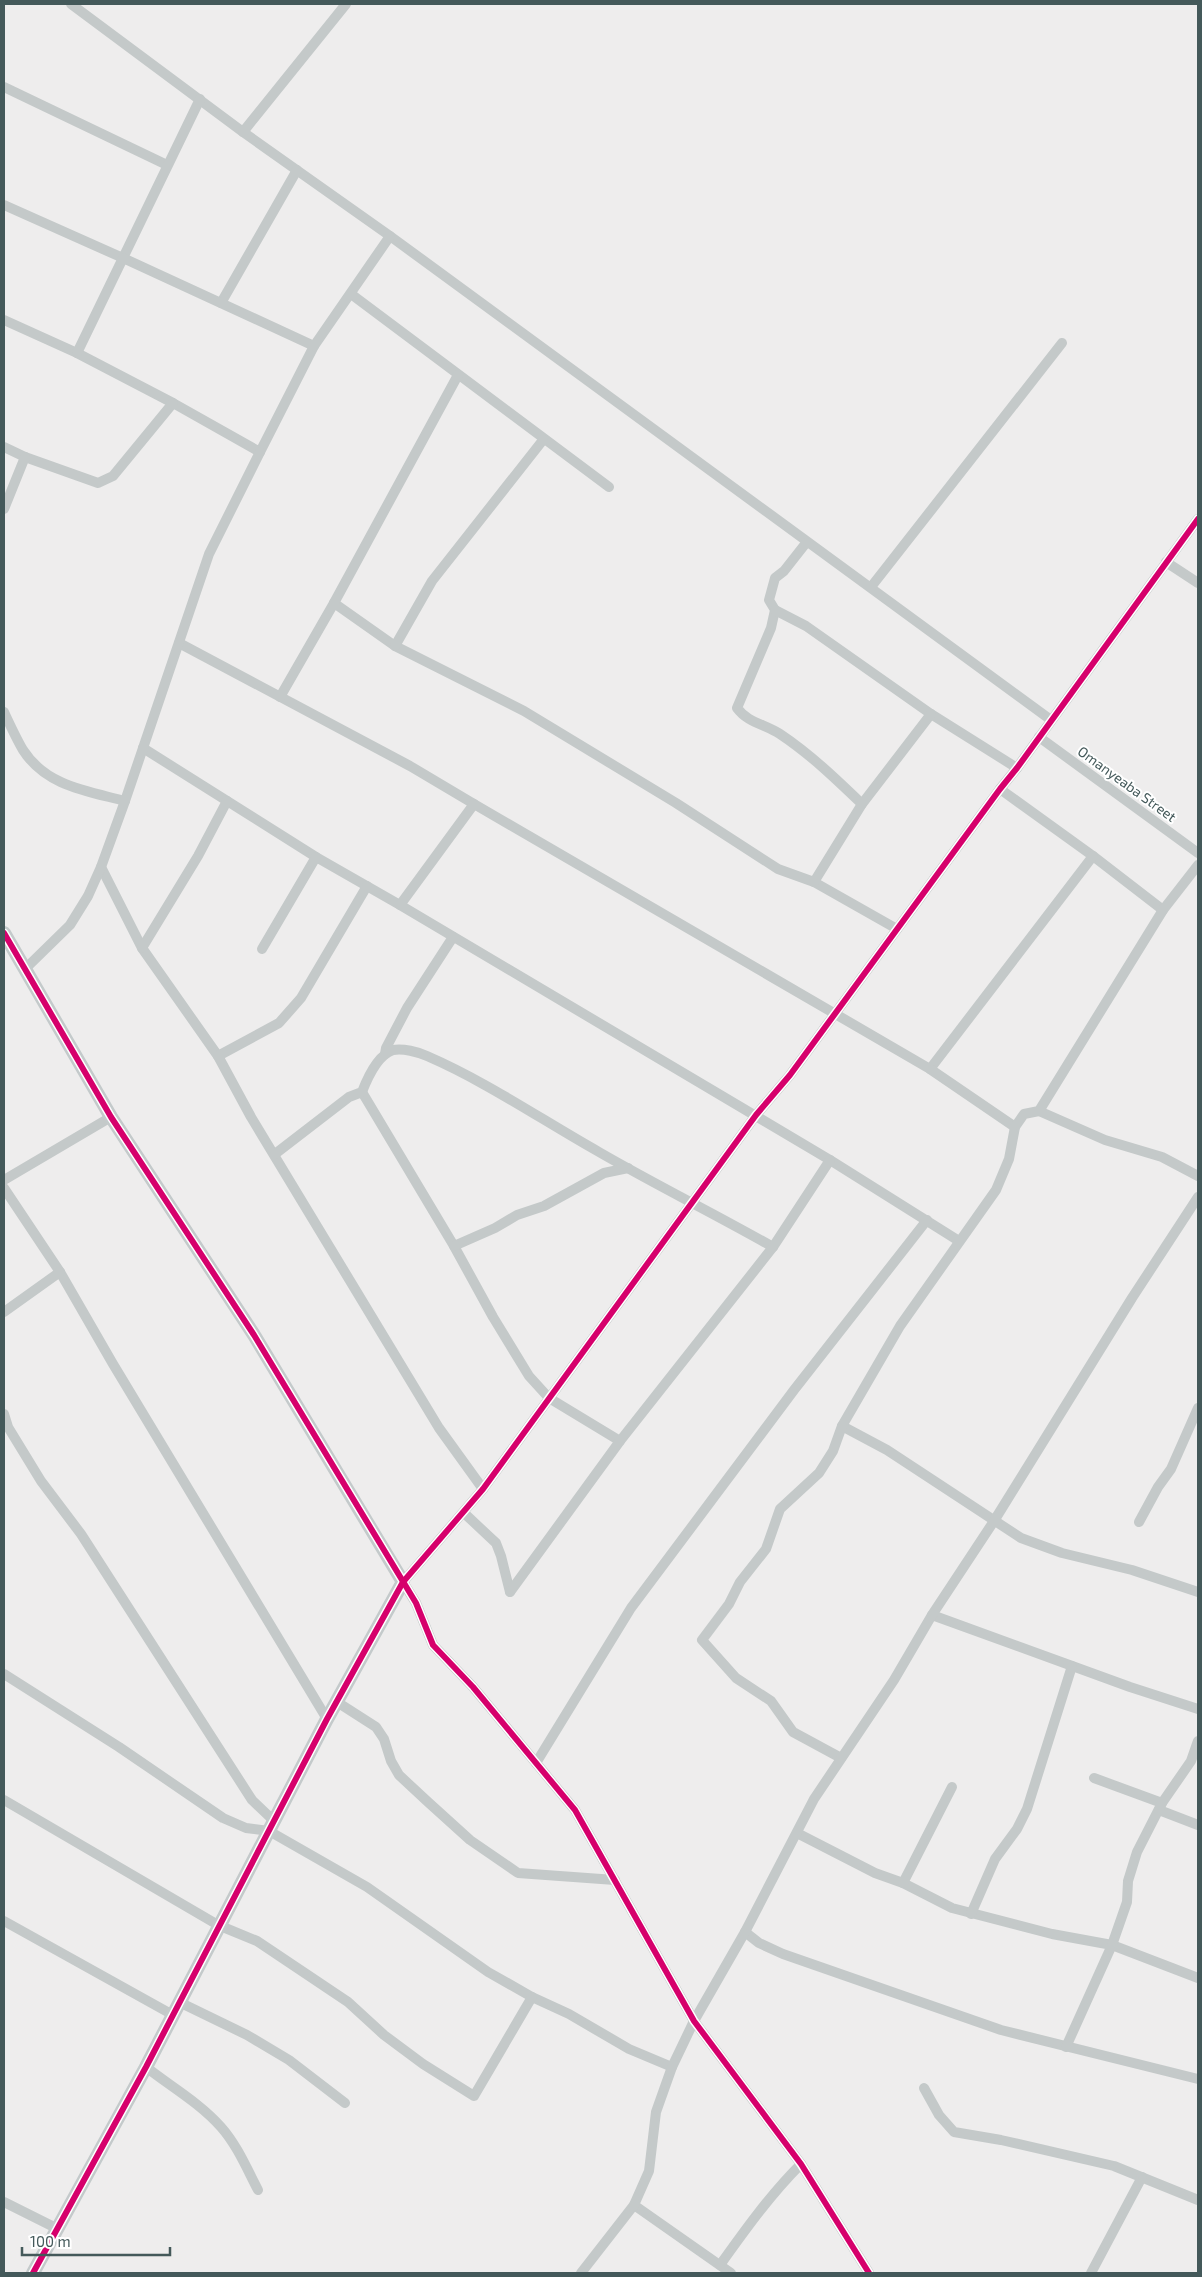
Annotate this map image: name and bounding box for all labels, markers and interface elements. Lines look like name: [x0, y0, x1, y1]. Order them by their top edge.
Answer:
street label: Omanyeaba Street: [1075, 742, 1180, 825]
scale bar: [22, 2224, 170, 2256]
text: 100 m: [30, 2232, 71, 2250]

